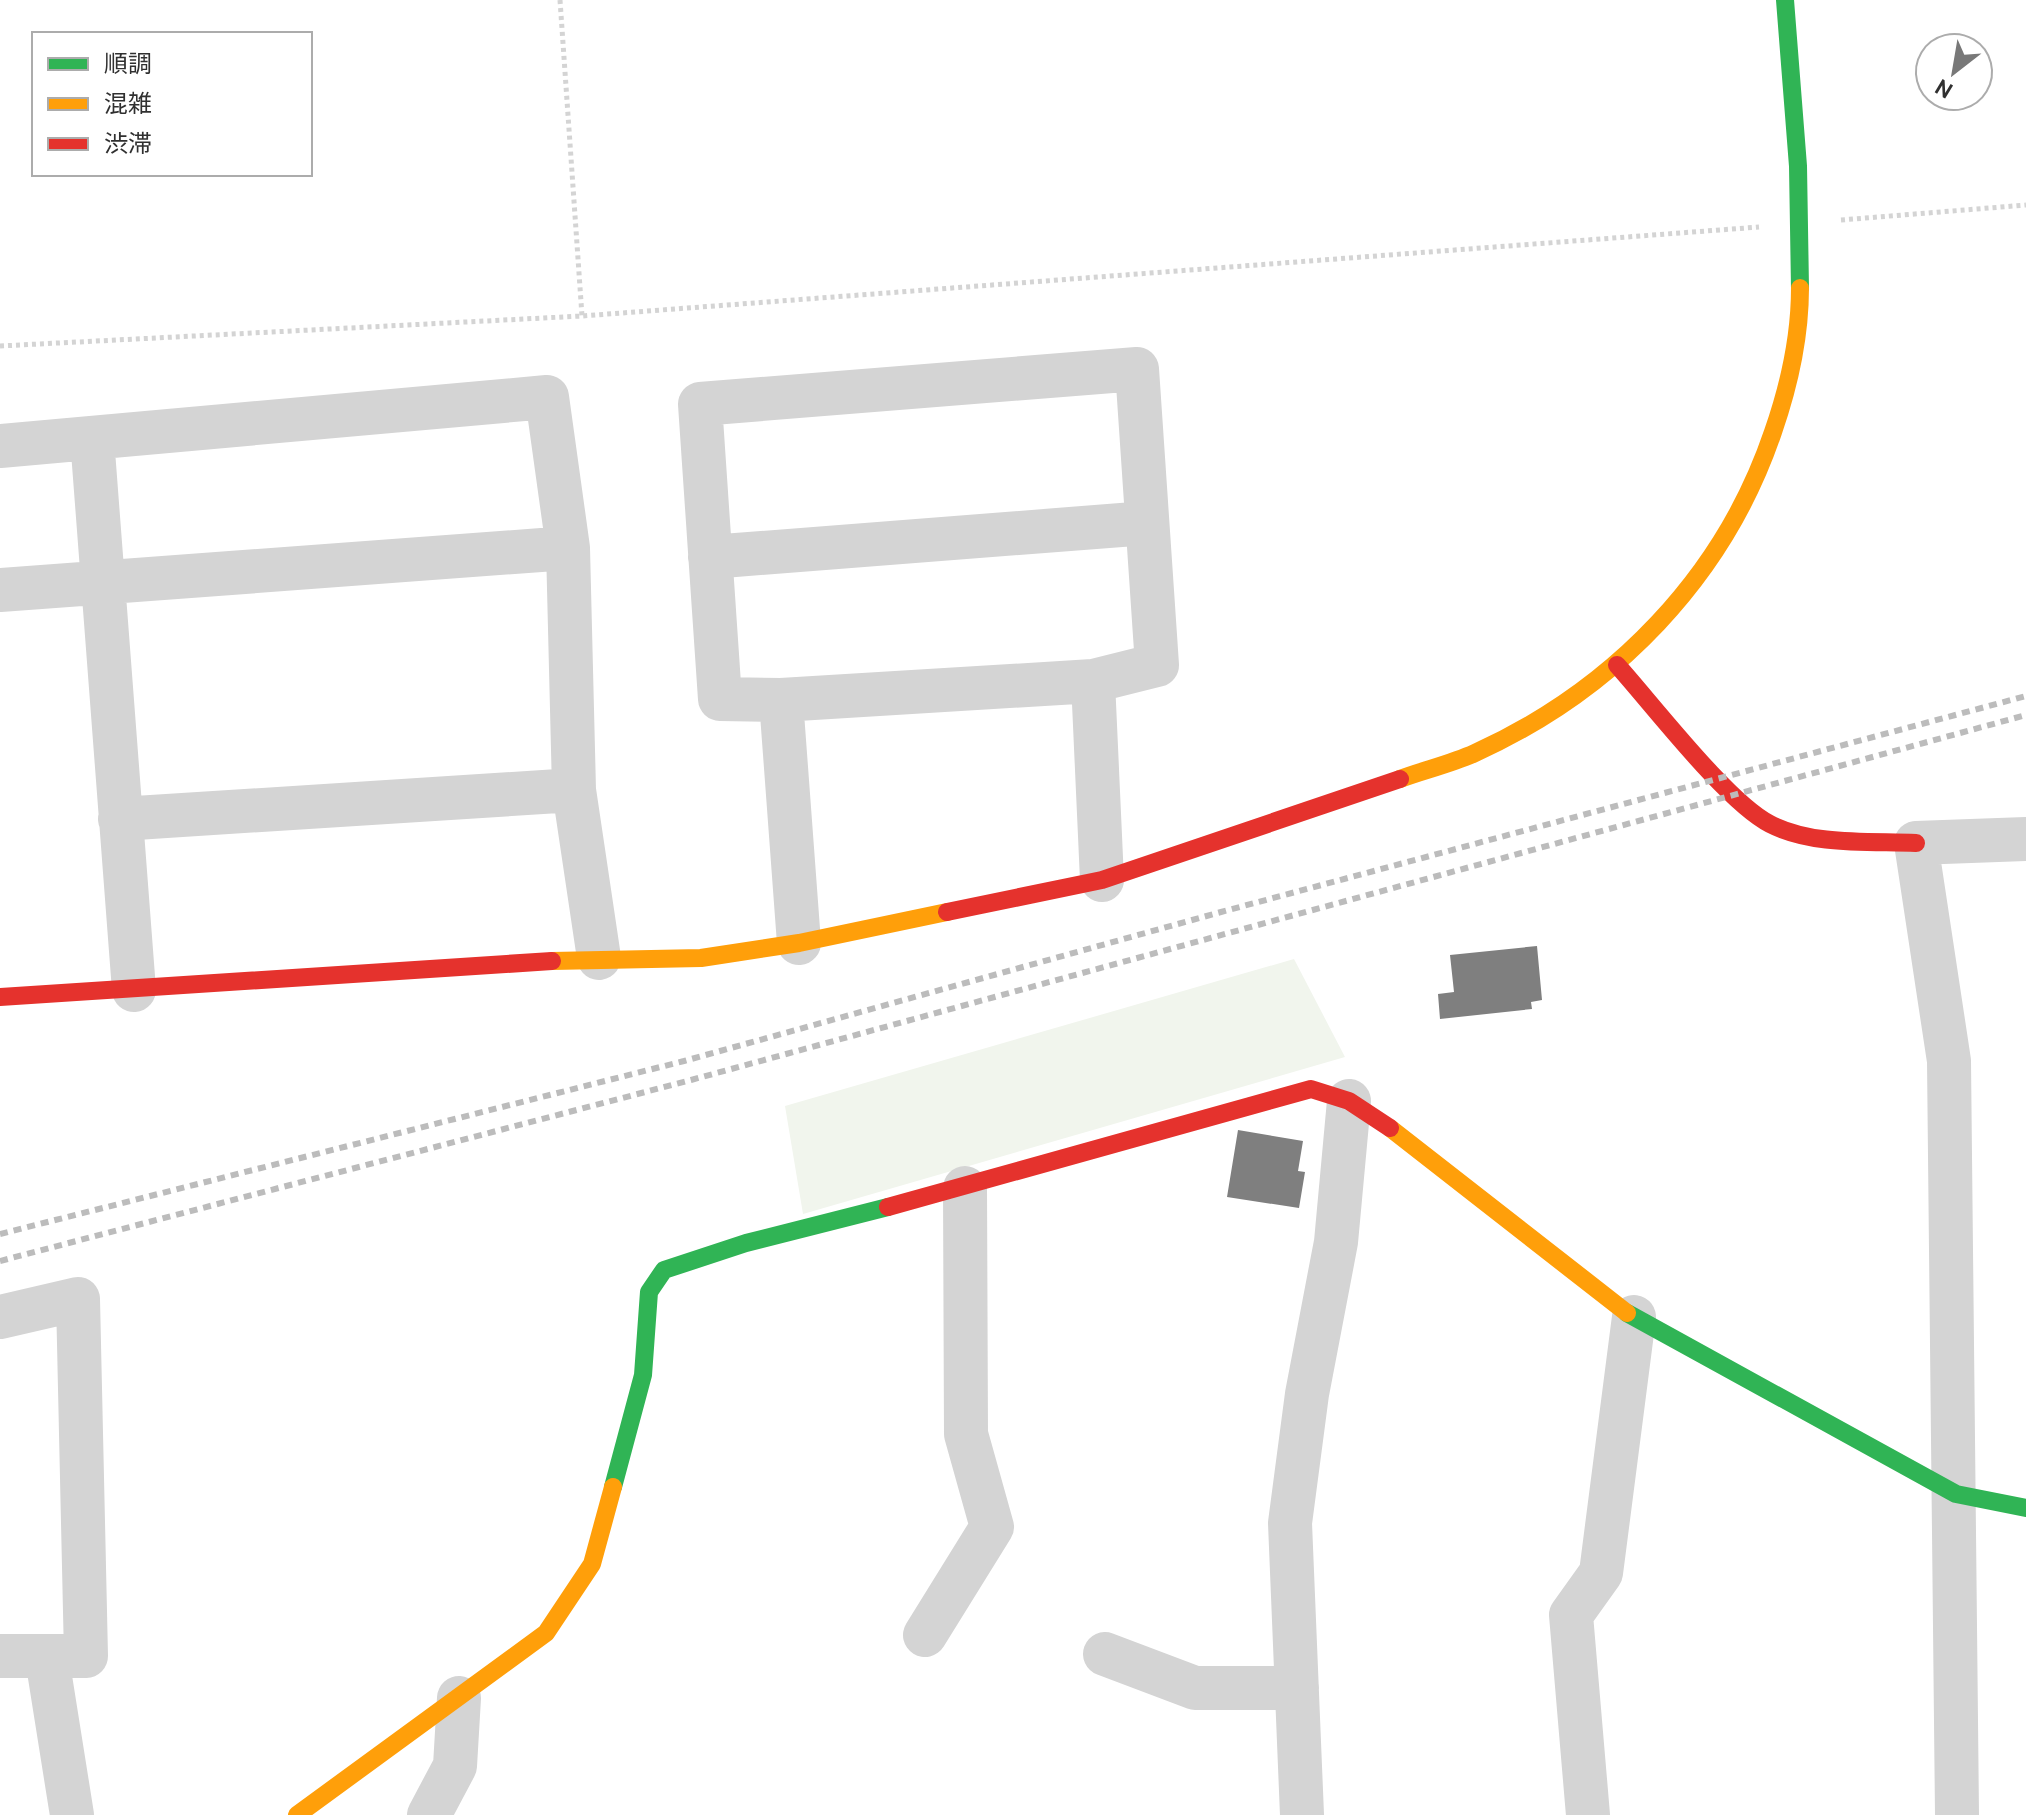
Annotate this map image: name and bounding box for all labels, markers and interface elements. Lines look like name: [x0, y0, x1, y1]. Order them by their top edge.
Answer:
legend: [32, 32, 312, 176]
north arrow: [1914, 32, 1994, 112]
text: 順調: [104, 49, 152, 78]
text: N: [1930, 73, 1958, 104]
text: 混雑: [104, 89, 152, 118]
text: 渋滞: [104, 129, 152, 158]

